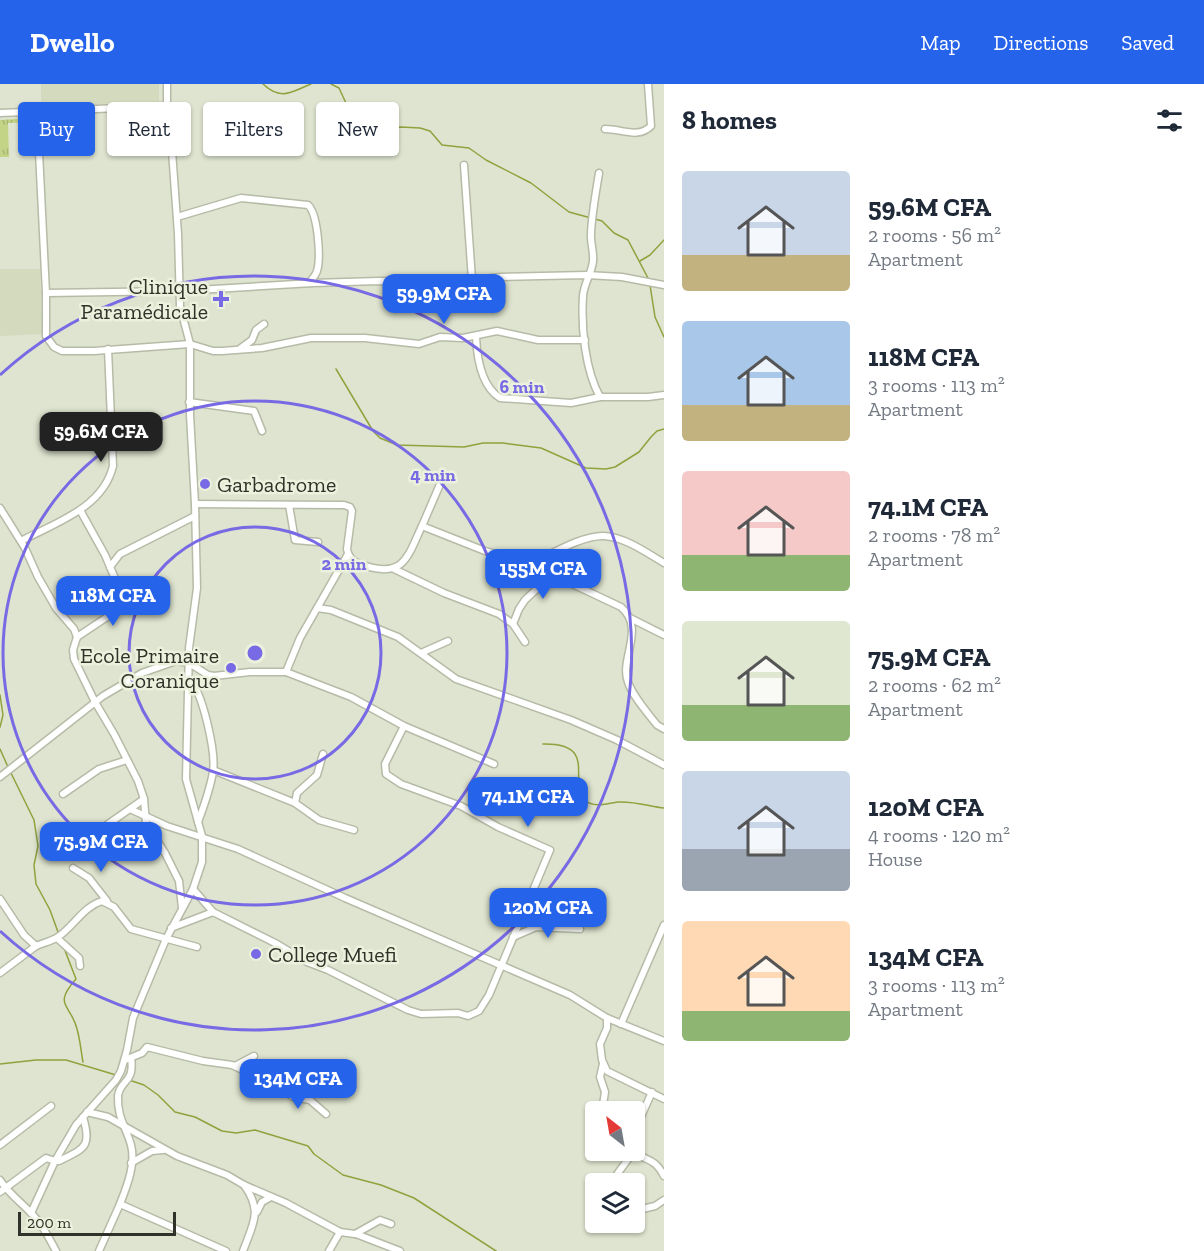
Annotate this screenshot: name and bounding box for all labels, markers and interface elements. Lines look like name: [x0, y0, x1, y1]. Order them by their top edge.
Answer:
text: Dwello: [30, 26, 115, 59]
text: Map: [921, 30, 961, 55]
text: Directions: [994, 30, 1088, 55]
text: Saved: [1121, 30, 1174, 55]
chip: Buy: [18, 102, 95, 156]
chip: Rent: [107, 102, 191, 156]
chip: Filters: [203, 102, 304, 156]
chip: New: [316, 102, 399, 156]
text: 8 homes: [682, 104, 777, 136]
icon: filters: [1153, 104, 1186, 137]
text: 59.6M CFA: [868, 191, 991, 223]
icon: home: [730, 195, 802, 267]
text: 2 rooms · 56 m²: [868, 223, 1001, 247]
text: Apartment: [868, 247, 963, 271]
place label: Clinique Paramédicale: [80, 273, 208, 325]
pin: 59.9M CFA: [375, 274, 513, 325]
text: 59.9M CFA: [397, 281, 491, 305]
marker: Clinique Paramédicale: [212, 290, 230, 308]
text: 118M CFA: [868, 341, 979, 373]
icon: home: [730, 345, 802, 417]
text: 3 rooms · 113 m²: [868, 373, 1005, 397]
text: 6 min: [500, 376, 545, 398]
text: Apartment: [868, 397, 963, 421]
pin: 59.6M CFA: [32, 412, 170, 463]
text: 59.6M CFA: [54, 419, 148, 443]
text: 4 min: [410, 464, 456, 486]
place label: Garbadrome: [217, 471, 336, 498]
marker: Garbadrome: [198, 477, 212, 491]
text: 74.1M CFA: [868, 491, 988, 523]
icon: home: [730, 495, 802, 567]
text: 2 rooms · 78 m²: [868, 523, 1000, 547]
text: Apartment: [868, 547, 963, 571]
pin: 155M CFA: [481, 549, 605, 600]
text: 2 min: [322, 553, 367, 575]
text: 155M CFA: [499, 556, 587, 580]
pin: 118M CFA: [51, 576, 175, 627]
text: 118M CFA: [70, 583, 156, 607]
text: 75.9M CFA: [868, 641, 990, 673]
place label: Ecole Primaire Coranique: [80, 642, 219, 694]
centre of rings: [245, 643, 265, 663]
icon: home: [730, 645, 802, 717]
marker: Ecole Primaire Coranique: [224, 661, 238, 675]
text: 2 rooms · 62 m²: [868, 673, 1001, 697]
text: Apartment: [868, 697, 963, 721]
pin: 74.1M CFA: [459, 777, 597, 828]
text: 74.1M CFA: [482, 784, 574, 808]
text: 120M CFA: [868, 791, 984, 823]
icon: home: [730, 795, 802, 867]
pin: 75.9M CFA: [32, 822, 170, 873]
text: 4 rooms · 120 m²: [868, 823, 1010, 847]
text: 75.9M CFA: [54, 829, 148, 853]
text: House: [868, 847, 922, 871]
pin: 120M CFA: [486, 888, 610, 939]
text: 120M CFA: [504, 895, 592, 919]
place label: College Muefi: [268, 941, 398, 968]
text: 134M CFA: [868, 941, 983, 973]
icon: home: [730, 945, 802, 1017]
marker: College Muefi: [249, 947, 263, 961]
text: 3 rooms · 113 m²: [868, 973, 1005, 997]
text: Apartment: [868, 997, 963, 1021]
pin: 134M CFA: [236, 1059, 360, 1110]
text: 134M CFA: [254, 1066, 342, 1090]
north arrow: [585, 1101, 645, 1161]
map controls: [585, 1101, 645, 1233]
button: layers: [585, 1173, 645, 1233]
scale bar: [18, 1209, 176, 1236]
text: 200 m: [27, 1213, 71, 1232]

